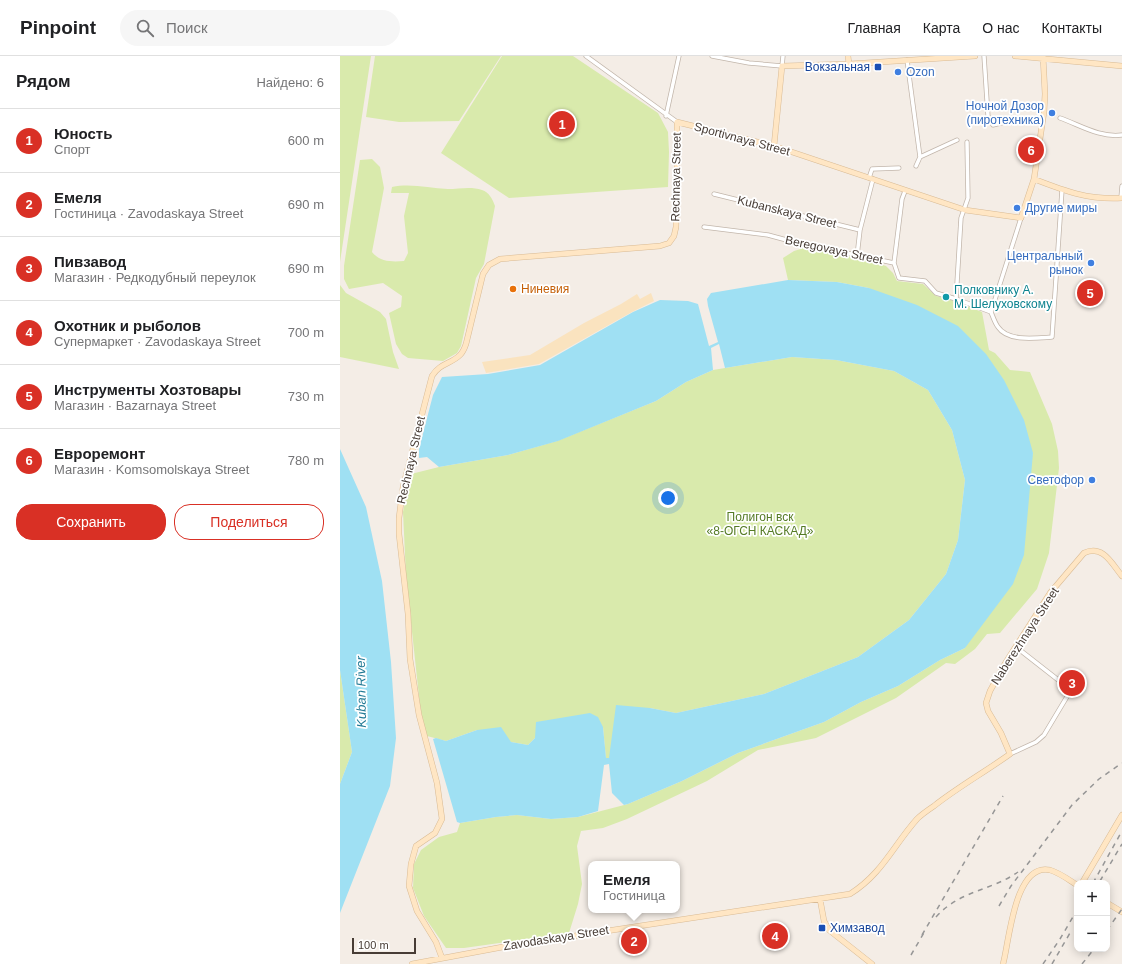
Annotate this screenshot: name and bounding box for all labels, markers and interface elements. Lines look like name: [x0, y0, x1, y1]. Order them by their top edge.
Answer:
search box: [120, 10, 400, 46]
text: Pinpoint: [20, 17, 96, 38]
icon: search: [134, 17, 156, 39]
text: Поиск: [166, 19, 208, 36]
text: Главная: [847, 20, 901, 36]
text: Карта: [923, 20, 960, 36]
text: О нас: [982, 20, 1020, 36]
text: Контакты: [1042, 20, 1102, 36]
place label: Вокзальная: [805, 60, 870, 74]
marker: Вокзальная: [873, 62, 883, 72]
place label: Ozon: [906, 65, 935, 79]
marker: Ozon: [893, 67, 903, 77]
text: Рядом: [16, 72, 71, 91]
text: Найдено: 6: [256, 75, 324, 90]
place label: Ночной Дозор (пиротехника): [966, 99, 1044, 127]
marker: Ночной Дозор (пиротехника): [1047, 108, 1057, 118]
pin: 1: [549, 109, 575, 139]
street label: Sportivnaya Street: [693, 119, 792, 159]
text: Юность: [54, 125, 112, 142]
street label: Rechnaya Street: [668, 132, 684, 222]
text: 1: [25, 133, 33, 148]
text: 600 m: [288, 133, 324, 148]
pin: 6: [1018, 135, 1044, 165]
text: Спорт: [54, 142, 91, 157]
text: Емеля: [54, 189, 102, 206]
street label: Kubanskaya Street: [736, 193, 839, 231]
text: 2: [25, 197, 33, 212]
text: 690 m: [288, 197, 324, 212]
place label: Другие миры: [1025, 201, 1097, 215]
marker: Другие миры: [1012, 203, 1022, 213]
text: Гостиница · Zavodaskaya Street: [54, 206, 243, 221]
street label: Beregovaya Street: [784, 233, 885, 267]
place label: Центральный рынок: [1007, 249, 1084, 277]
text: Пивзавод: [54, 253, 126, 270]
marker: Центральный рынок: [1086, 258, 1096, 268]
text: 3: [25, 261, 33, 276]
text: 690 m: [288, 261, 324, 276]
text: Магазин · Редкодубный переулок: [54, 270, 256, 285]
pin: 5: [1077, 278, 1103, 308]
place label: Ниневия: [521, 282, 569, 296]
place label: Полковнику А. М. Шелуховскому: [954, 283, 1052, 311]
marker: Ниневия: [508, 284, 518, 294]
marker: Полковнику А. М. Шелуховскому: [941, 292, 951, 302]
text: Охотник и рыболов: [54, 317, 201, 334]
text: 4: [25, 325, 33, 340]
text: 700 m: [288, 325, 324, 340]
text: Супермаркет · Zavodaskaya Street: [54, 334, 261, 349]
text: Инструменты Хозтовары: [54, 381, 241, 398]
text: 5: [25, 389, 33, 404]
text: 730 m: [288, 389, 324, 404]
text: Магазин · Bazarnaya Street: [54, 398, 216, 413]
street label: Rechnaya Street: [394, 414, 428, 505]
text: Евроремонт: [54, 445, 145, 462]
text: 6: [25, 453, 33, 468]
text: 780 m: [288, 453, 324, 468]
text: Магазин · Komsomolskaya Street: [54, 462, 249, 477]
place label: Светофор: [1028, 473, 1084, 487]
marker: Светофор: [1087, 475, 1097, 485]
your location: [658, 488, 678, 508]
button: Сохранить: [16, 504, 166, 540]
button: Поделиться: [174, 504, 324, 540]
park label: Полигон вск «8-ОГСН КАСКАД»: [707, 510, 814, 538]
street label: Naberezhnaya Street: [988, 584, 1062, 687]
water label: Kuban River: [353, 655, 369, 728]
pin: 3: [1059, 668, 1085, 698]
popup: [588, 861, 680, 913]
text: Емеля: [603, 871, 651, 888]
map controls: [1074, 880, 1110, 952]
button: +: [1074, 880, 1110, 916]
text: Гостиница: [603, 888, 665, 903]
button: −: [1074, 916, 1110, 952]
pin: 4: [762, 921, 788, 951]
place label: Химзавод: [830, 921, 885, 935]
street label: Zavodaskaya Street: [502, 923, 610, 953]
marker: Химзавод: [817, 923, 827, 933]
pin: 2: [621, 926, 647, 956]
scale bar: [352, 936, 416, 955]
text: 100 m: [358, 939, 389, 951]

